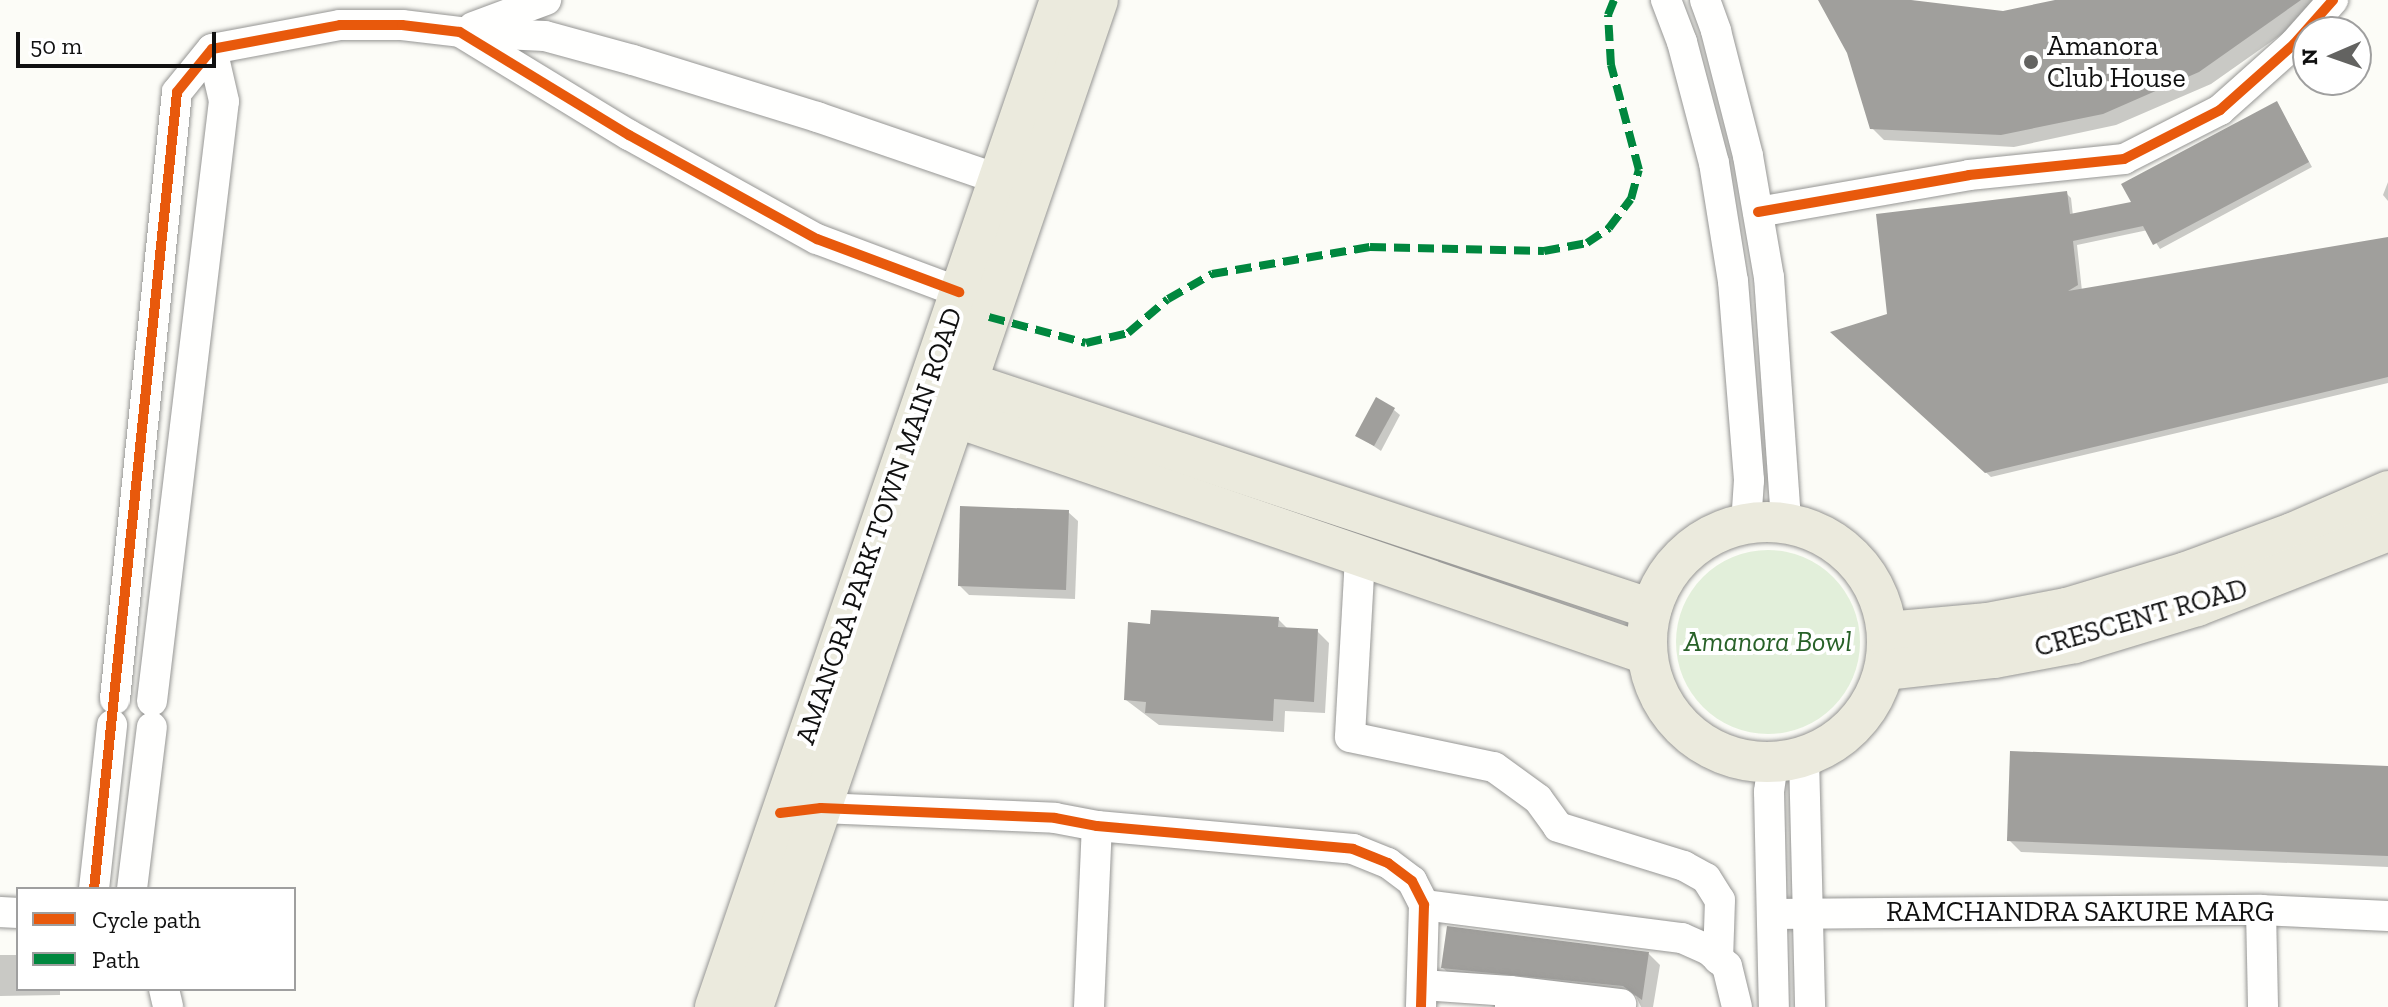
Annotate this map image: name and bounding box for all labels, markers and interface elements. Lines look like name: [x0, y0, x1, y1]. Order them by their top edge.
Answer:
scale bar: [20, 16, 220, 66]
north arrow: [2292, 16, 2372, 96]
place label: Amanora Club House: [2047, 29, 2186, 95]
text: 50 m: [30, 31, 82, 60]
text: N: [2296, 48, 2323, 66]
marker: Amanora Club House: [2022, 53, 2040, 71]
street label: AMANORA PARK TOWN MAIN ROAD: [788, 302, 970, 750]
street label: CRESCENT ROAD: [2031, 572, 2251, 664]
park label: Amanora Bowl: [1684, 625, 1852, 659]
legend: [16, 887, 296, 991]
street label: RAMCHANDRA SAKURE MARG: [1886, 895, 2274, 929]
text: Cycle path: [92, 905, 201, 934]
text: Path: [92, 945, 140, 974]

